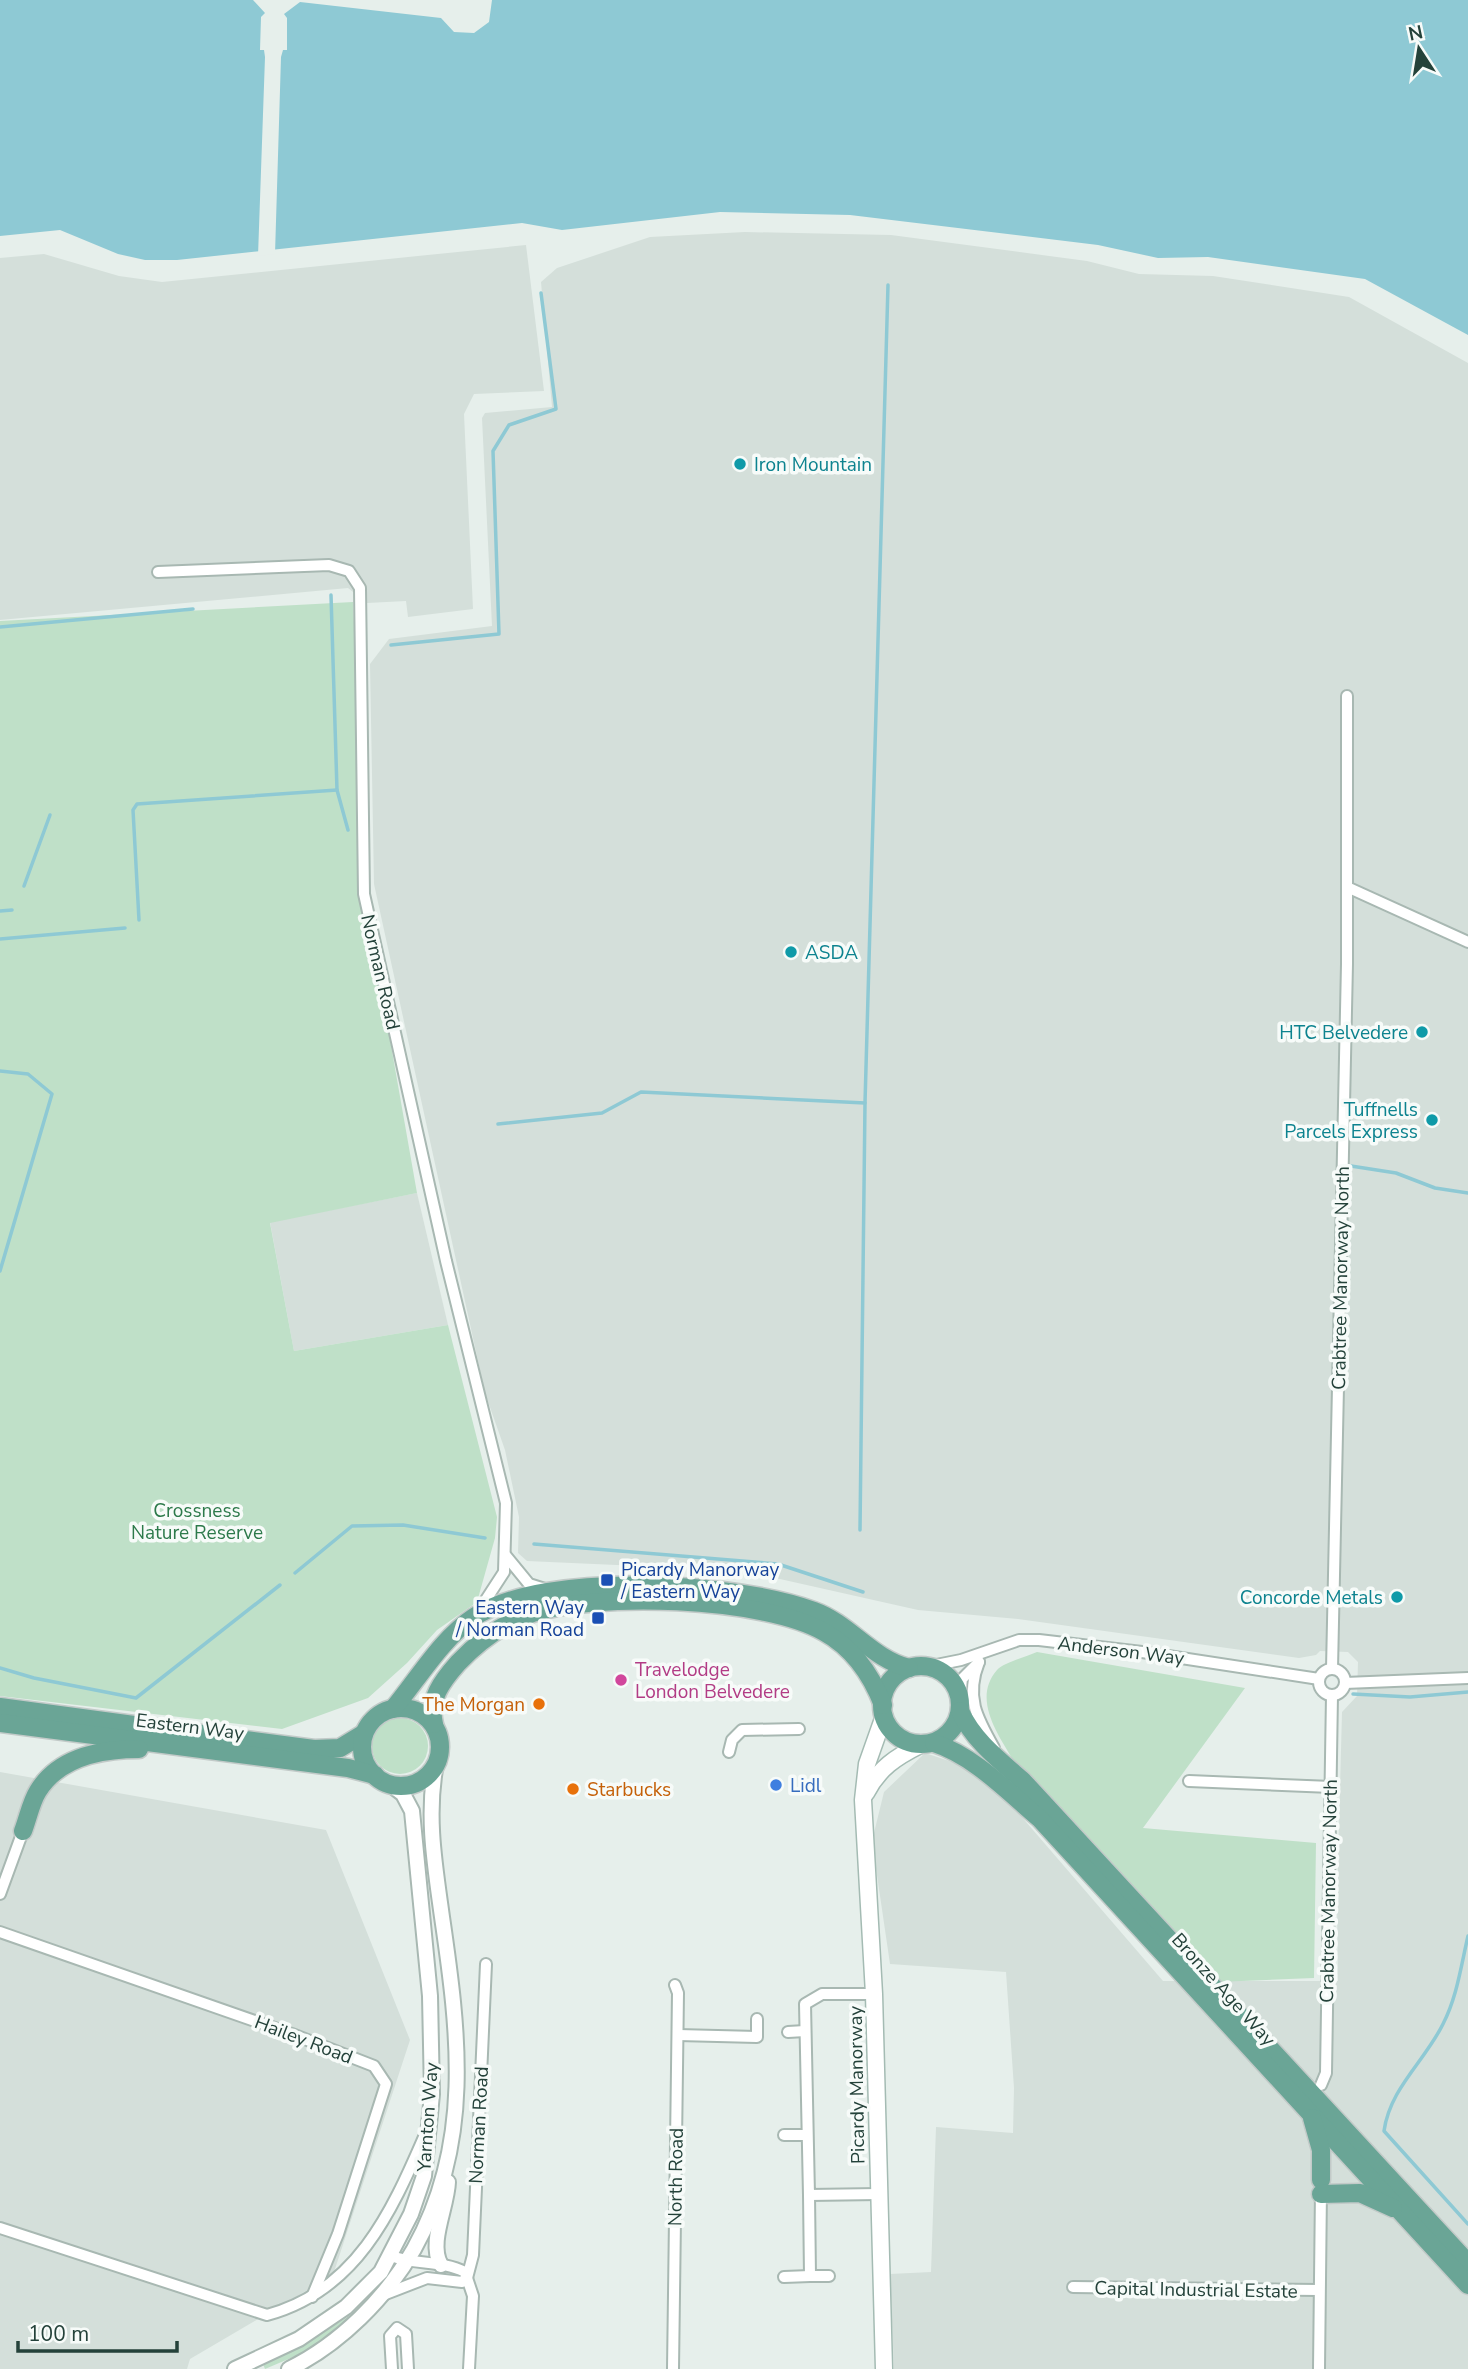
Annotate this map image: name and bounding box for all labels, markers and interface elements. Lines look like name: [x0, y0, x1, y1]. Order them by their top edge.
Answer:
north arrow: [1384, 14, 1454, 84]
text: N: [1406, 19, 1425, 48]
place label: Iron Mountain: [754, 452, 872, 478]
marker: Iron Mountain: [732, 456, 748, 472]
street label: Norman Road: [354, 912, 406, 1032]
place label: ASDA: [805, 940, 858, 966]
marker: ASDA: [783, 944, 799, 960]
place label: HTC Belvedere: [1279, 1020, 1408, 1046]
marker: HTC Belvedere: [1414, 1024, 1430, 1040]
place label: Tuffnells Parcels Express: [1284, 1097, 1418, 1145]
marker: Tuffnells Parcels Express: [1424, 1112, 1440, 1128]
street label: Crabtree Manorway North: [1326, 1166, 1356, 1390]
park label: Crossness Nature Reserve: [131, 1498, 263, 1546]
place label: Picardy Manorway / Eastern Way: [620, 1557, 779, 1605]
marker: Picardy Manorway / Eastern Way: [599, 1572, 615, 1588]
place label: Concorde Metals: [1240, 1585, 1383, 1611]
marker: Concorde Metals: [1389, 1589, 1405, 1605]
place label: Eastern Way / Norman Road: [455, 1595, 584, 1643]
marker: Eastern Way / Norman Road: [590, 1610, 606, 1626]
street label: Anderson Way: [1056, 1630, 1186, 1672]
place label: Travelodge London Belvedere: [635, 1657, 790, 1705]
marker: Travelodge London Belvedere: [613, 1672, 629, 1688]
place label: The Morgan: [422, 1692, 525, 1718]
marker: The Morgan: [531, 1696, 547, 1712]
street label: Eastern Way: [134, 1707, 246, 1747]
place label: Lidl: [790, 1773, 822, 1799]
place label: Starbucks: [587, 1777, 671, 1803]
marker: Lidl: [768, 1777, 784, 1793]
street label: Crabtree Manorway North: [1314, 1779, 1344, 2003]
marker: Starbucks: [565, 1781, 581, 1797]
street label: Bronze Age Way: [1165, 1927, 1281, 2052]
street label: Picardy Manorway: [843, 2005, 871, 2164]
street label: Hailey Road: [251, 2009, 357, 2071]
street label: Yarnton Way: [411, 2061, 445, 2174]
street label: Norman Road: [463, 2066, 495, 2184]
street label: North Road: [662, 2128, 690, 2226]
street label: Capital Industrial Estate: [1094, 2275, 1298, 2305]
scale bar: [18, 2310, 177, 2354]
text: 100 m: [28, 2320, 89, 2348]

